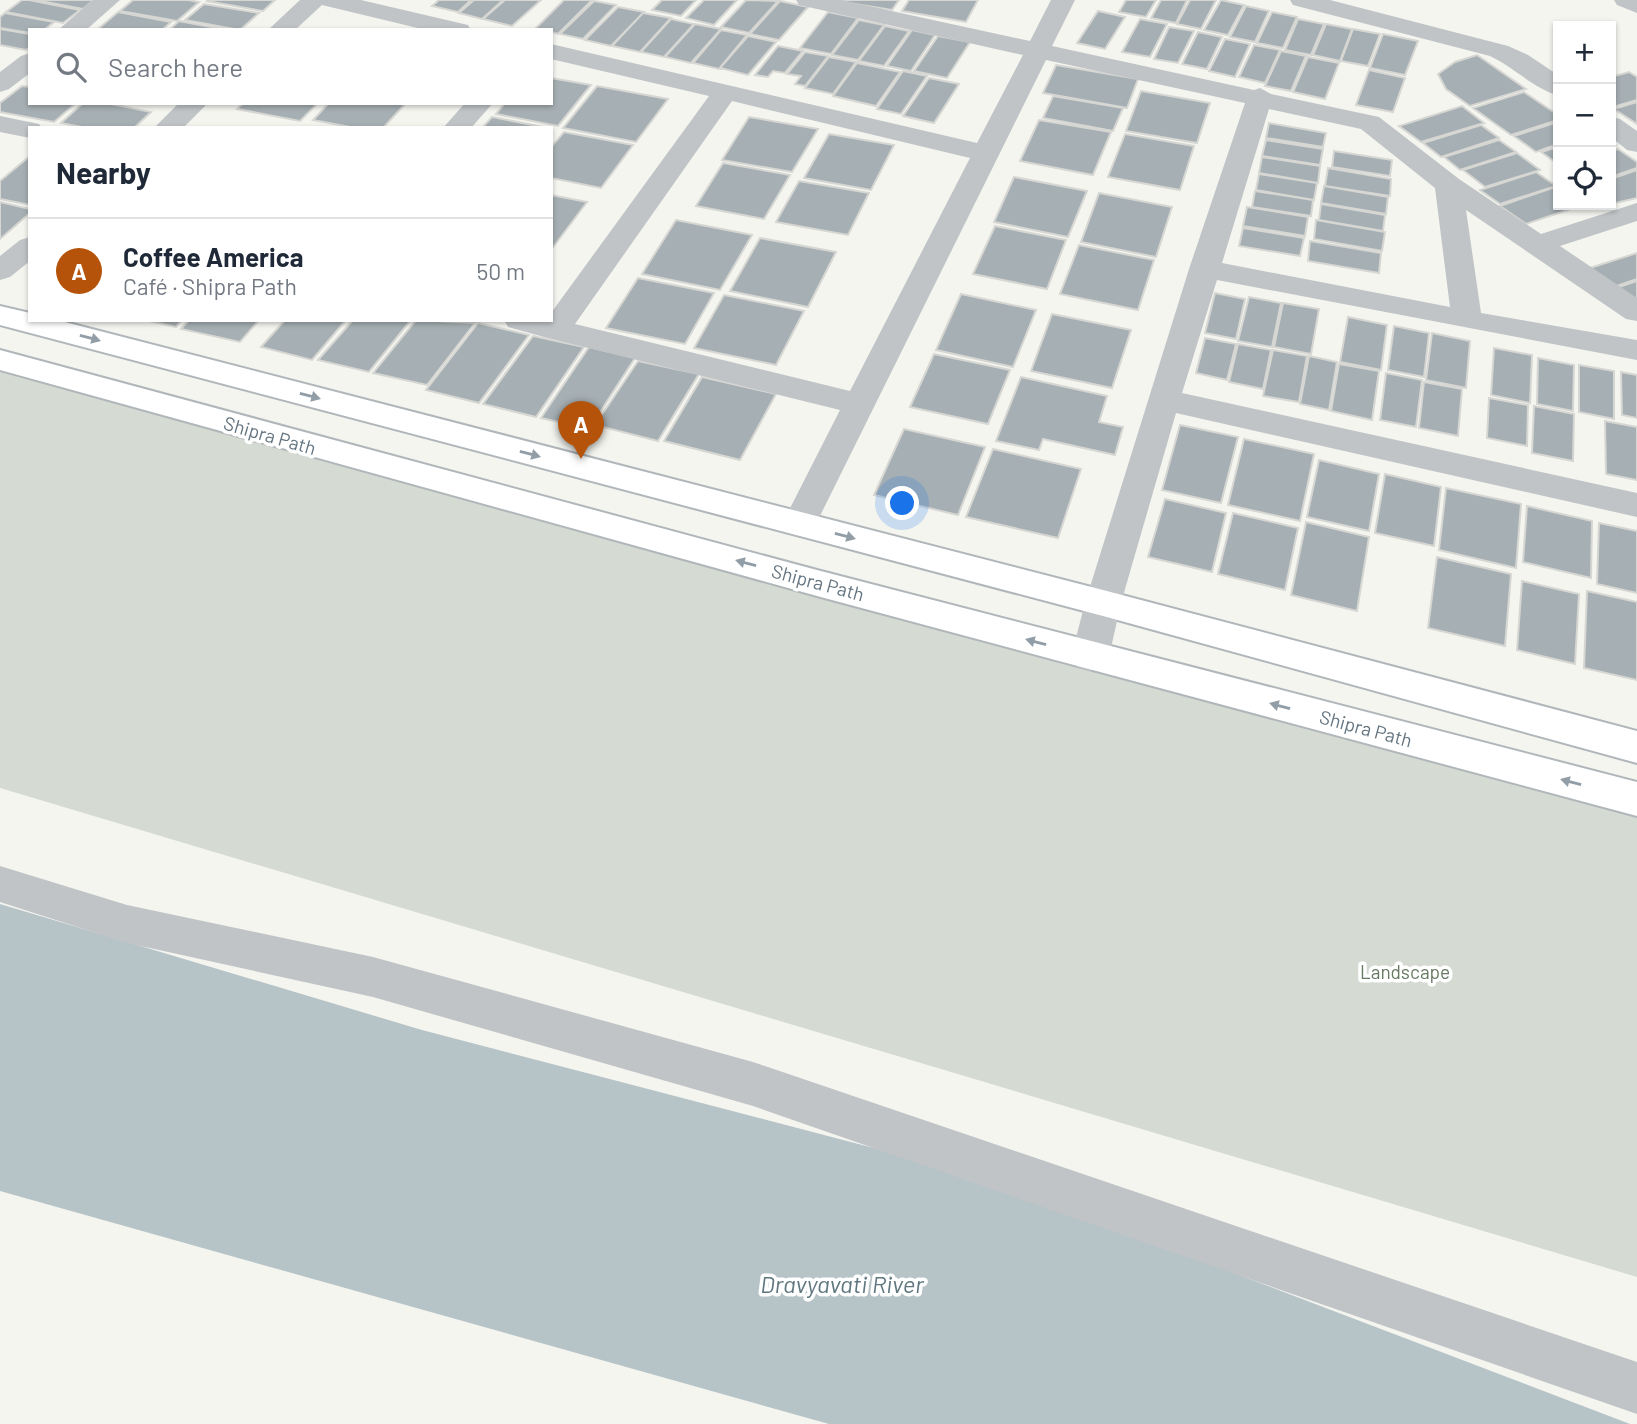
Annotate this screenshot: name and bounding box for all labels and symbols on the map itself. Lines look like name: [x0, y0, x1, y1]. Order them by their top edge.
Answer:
one-way arrow: [79, 333, 101, 344]
one-way arrow: [299, 391, 321, 402]
pin: A: [558, 401, 604, 459]
street label: Shipra Path: [221, 411, 319, 459]
one-way arrow: [520, 449, 541, 459]
your location: [885, 486, 919, 520]
one-way arrow: [834, 531, 856, 542]
one-way arrow: [734, 557, 756, 568]
street label: Shipra Path: [769, 559, 867, 605]
one-way arrow: [1025, 636, 1046, 646]
one-way arrow: [1269, 700, 1291, 711]
street label: Shipra Path: [1317, 705, 1415, 751]
one-way arrow: [1560, 776, 1582, 787]
park label: Landscape: [1360, 960, 1450, 983]
water label: Dravyavati River: [760, 1269, 925, 1298]

